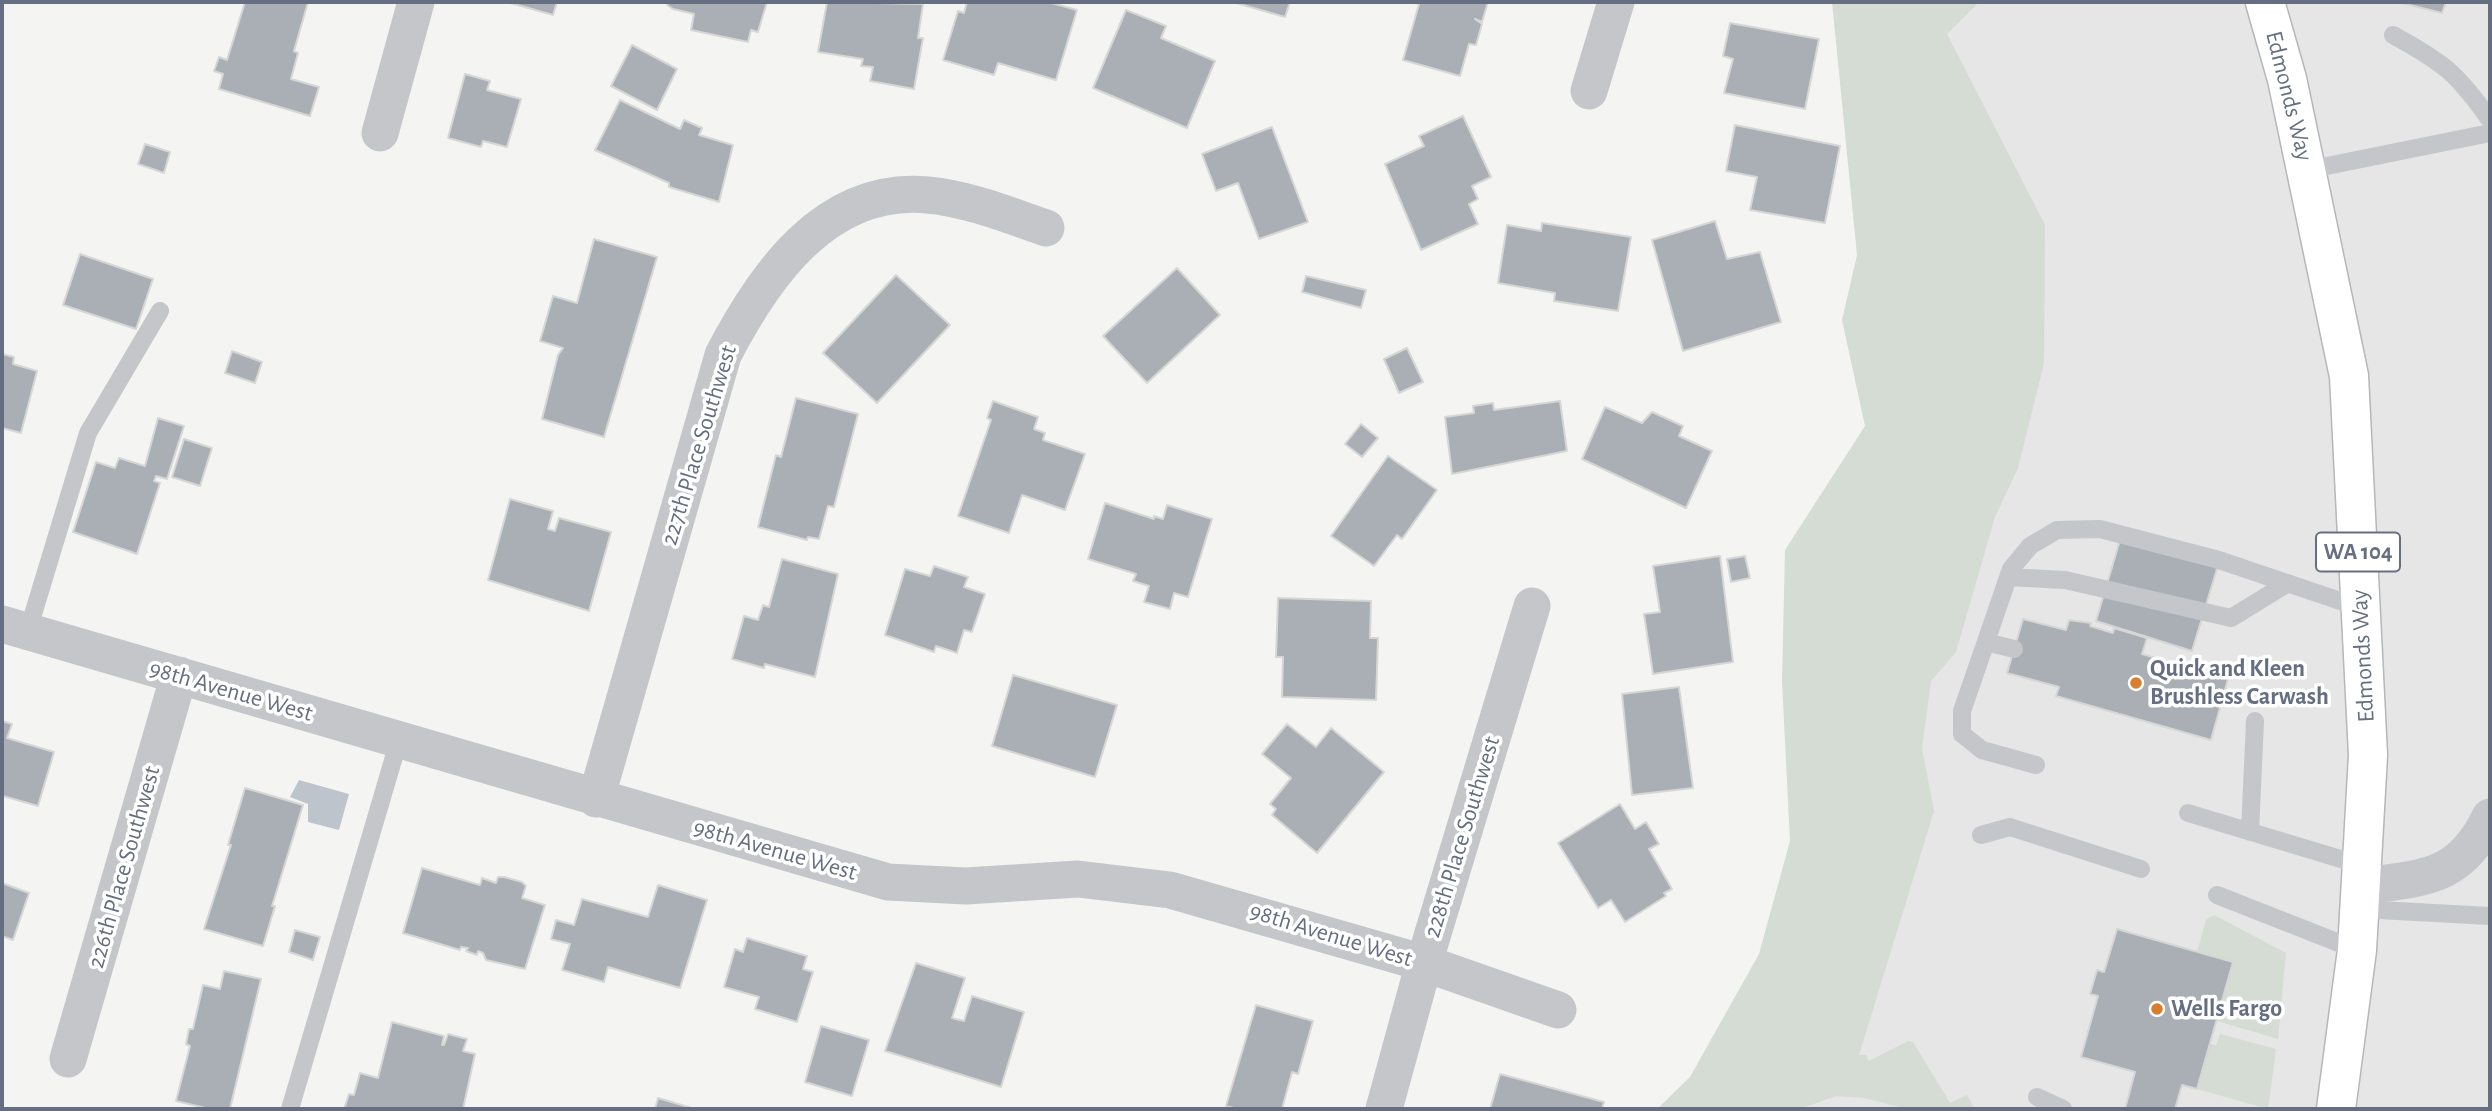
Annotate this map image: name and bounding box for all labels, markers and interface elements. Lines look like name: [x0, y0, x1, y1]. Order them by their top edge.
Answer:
street label: Edmonds Way: [2259, 28, 2319, 164]
street label: 227th Place Southwest: [655, 341, 743, 549]
road number: WA 104: [2316, 532, 2400, 572]
street label: Edmonds Way: [2345, 589, 2381, 723]
street label: 98th Avenue West: [146, 654, 316, 728]
place label: Quick and Kleen Brushless Carwash: [2150, 655, 2329, 711]
marker: Quick and Kleen Brushless Carwash: [2128, 675, 2144, 691]
street label: 228th Place Southwest: [1418, 733, 1506, 941]
street label: 226th Place Southwest: [81, 763, 167, 971]
street label: 98th Avenue West: [690, 813, 860, 887]
street label: 98th Avenue West: [1246, 897, 1416, 973]
place label: Wells Fargo: [2171, 995, 2282, 1023]
marker: Wells Fargo: [2149, 1001, 2165, 1017]

